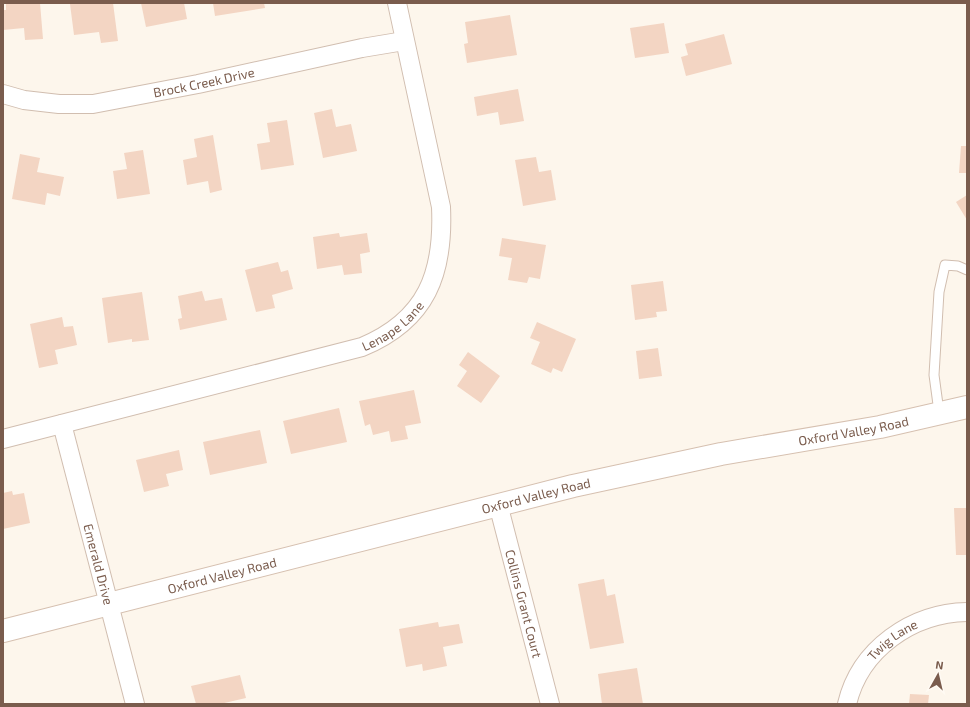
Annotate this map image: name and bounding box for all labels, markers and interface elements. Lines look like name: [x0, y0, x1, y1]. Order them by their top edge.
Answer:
street label: Brock Creek Drive: [152, 64, 256, 100]
street label: Lenape Lane: [359, 298, 427, 354]
street label: Oxford Valley Road: [797, 413, 910, 449]
street label: Oxford Valley Road: [480, 474, 592, 517]
street label: Emerald Drive: [80, 522, 117, 607]
street label: Collins Grant Court: [502, 548, 546, 660]
street label: Oxford Valley Road: [166, 554, 278, 597]
street label: Twig Lane: [864, 616, 920, 663]
north arrow: [918, 655, 958, 695]
text: N: [935, 658, 944, 672]

